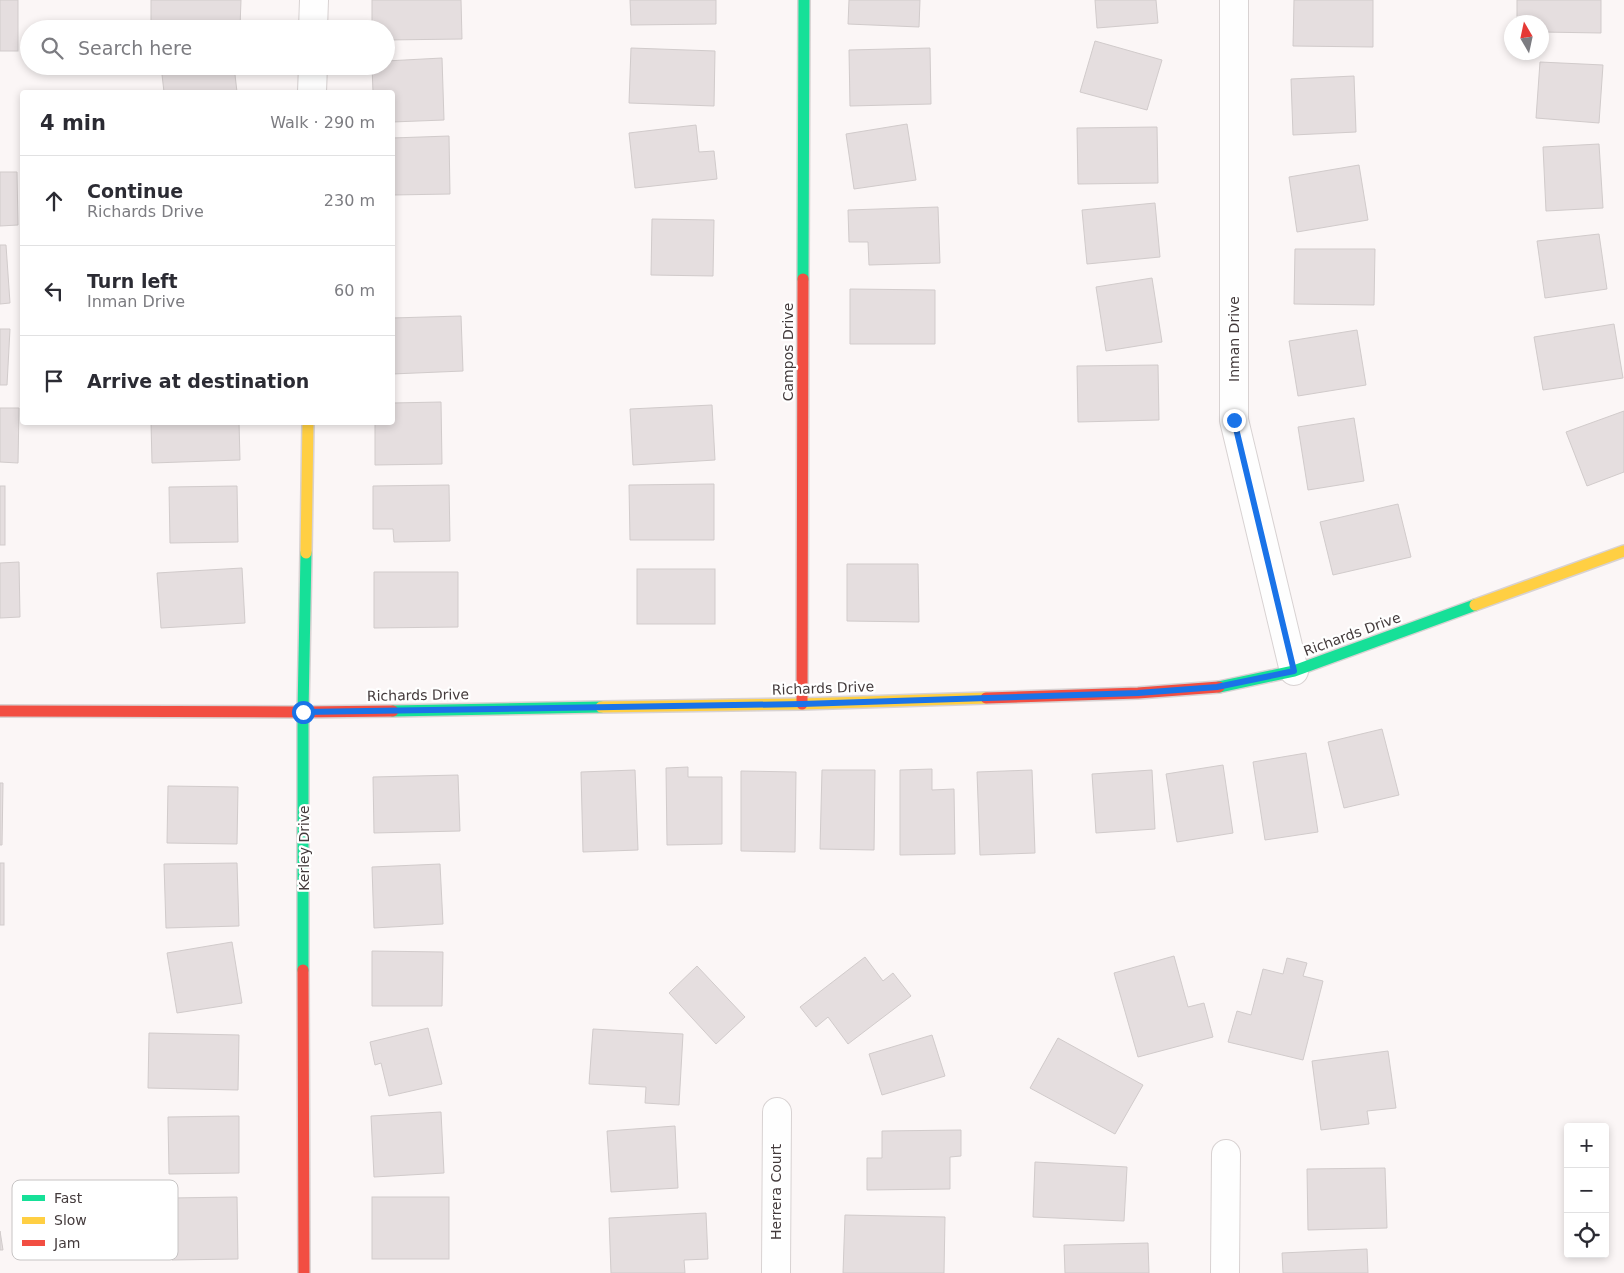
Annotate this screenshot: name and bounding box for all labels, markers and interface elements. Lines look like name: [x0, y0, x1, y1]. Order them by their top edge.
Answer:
north arrow: [1504, 15, 1549, 60]
search box: [20, 20, 395, 75]
icon: search: [38, 34, 66, 62]
text: Search here: [78, 37, 192, 59]
text: 4 min: [40, 111, 106, 135]
text: Walk · 290 m: [270, 113, 375, 132]
text: Continue: [87, 180, 183, 202]
icon: ahead: [40, 187, 68, 215]
text: 230 m: [324, 191, 375, 210]
text: Richards Drive: [87, 202, 204, 221]
text: Turn left: [87, 270, 178, 292]
icon: left: [40, 277, 68, 305]
text: 60 m: [334, 281, 375, 300]
text: Inman Drive: [87, 292, 185, 311]
street label: Inman Drive: [1226, 296, 1242, 382]
street label: Campos Drive: [780, 303, 796, 401]
icon: arrive: [40, 367, 68, 395]
text: Arrive at destination: [87, 370, 309, 392]
route end: [1223, 409, 1246, 432]
street label: Richards Drive: [1301, 609, 1403, 659]
street label: Richards Drive: [772, 678, 874, 698]
street label: Richards Drive: [367, 686, 469, 704]
route start: [292, 701, 315, 724]
street label: Kerley Drive: [296, 805, 312, 891]
map controls: [1564, 1123, 1609, 1258]
button: +: [1564, 1123, 1609, 1168]
street label: Herrera Court: [768, 1144, 784, 1240]
button: −: [1564, 1168, 1609, 1213]
legend: [12, 1180, 178, 1260]
text: Fast: [54, 1190, 83, 1206]
text: Slow: [54, 1212, 87, 1228]
button: locate: [1564, 1213, 1609, 1258]
text: Jam: [53, 1235, 80, 1251]

